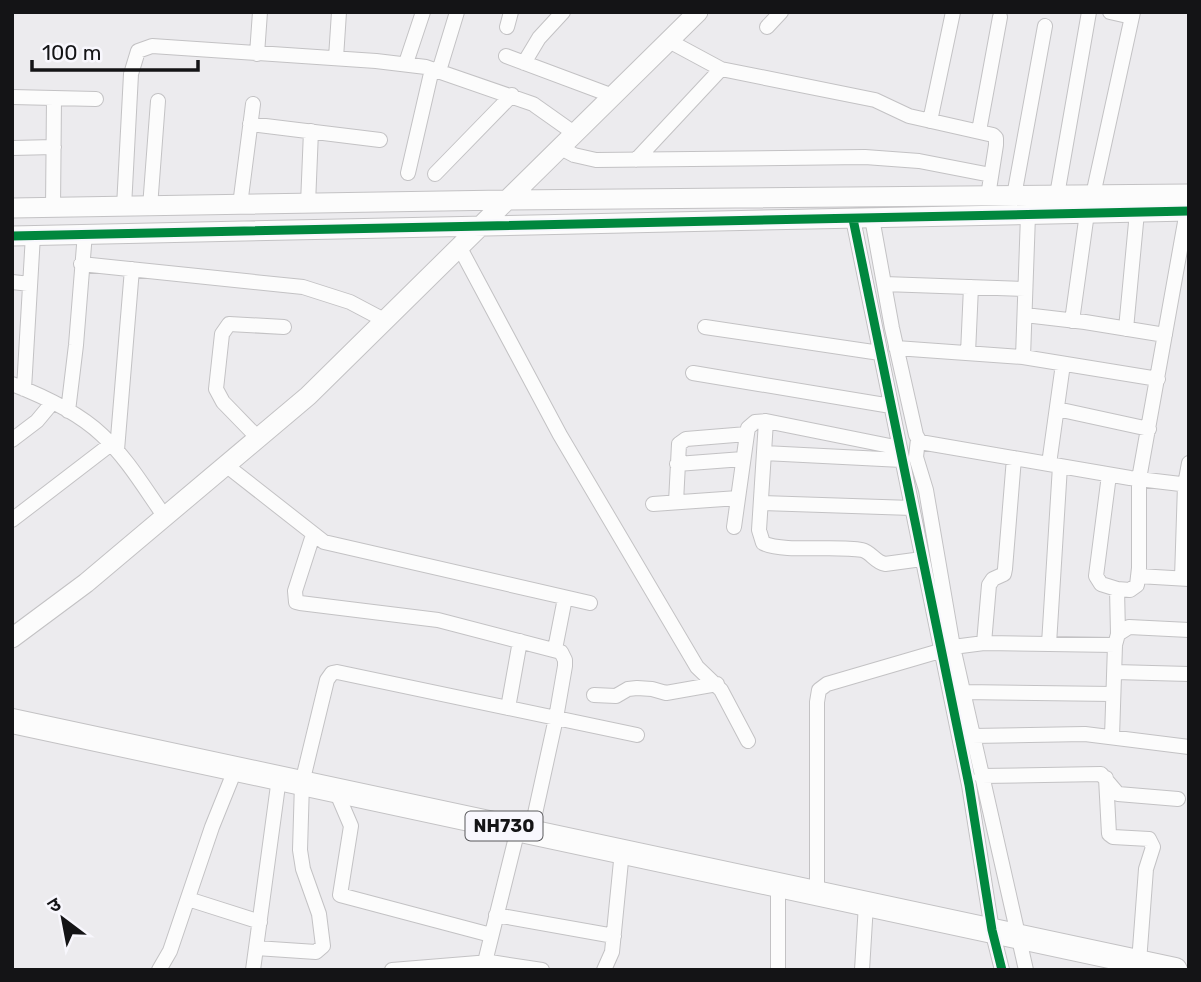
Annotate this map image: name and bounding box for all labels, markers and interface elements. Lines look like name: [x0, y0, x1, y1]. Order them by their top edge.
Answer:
scale bar: [32, 28, 198, 72]
text: 100 m: [42, 40, 101, 65]
road number: NH730: [466, 812, 542, 840]
north arrow: [28, 884, 98, 954]
text: उ: [43, 892, 66, 918]

